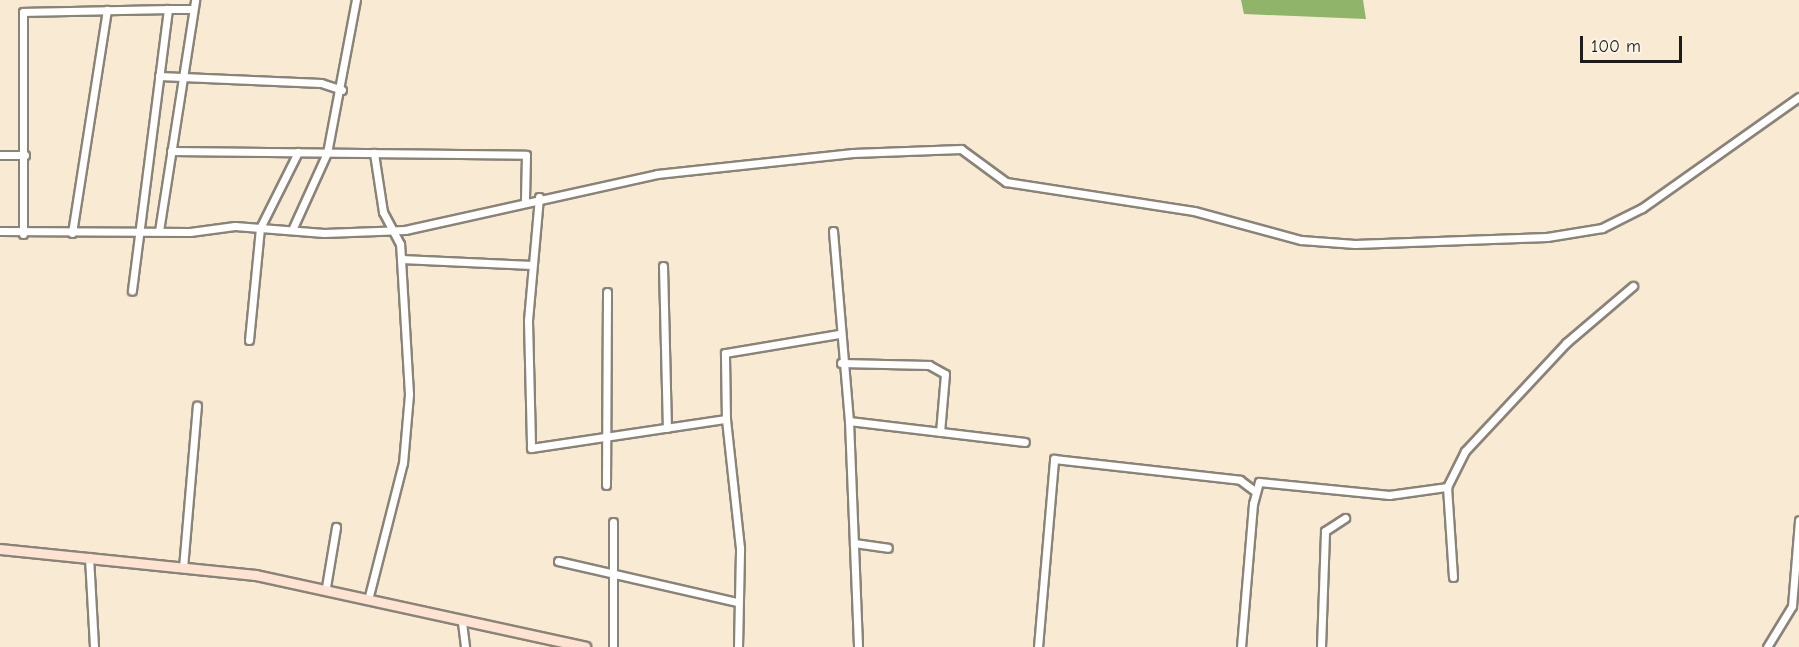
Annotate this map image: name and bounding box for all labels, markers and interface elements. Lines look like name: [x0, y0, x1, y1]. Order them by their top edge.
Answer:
scale bar: [1583, 24, 1685, 62]
text: 100 m: [1591, 36, 1641, 57]

